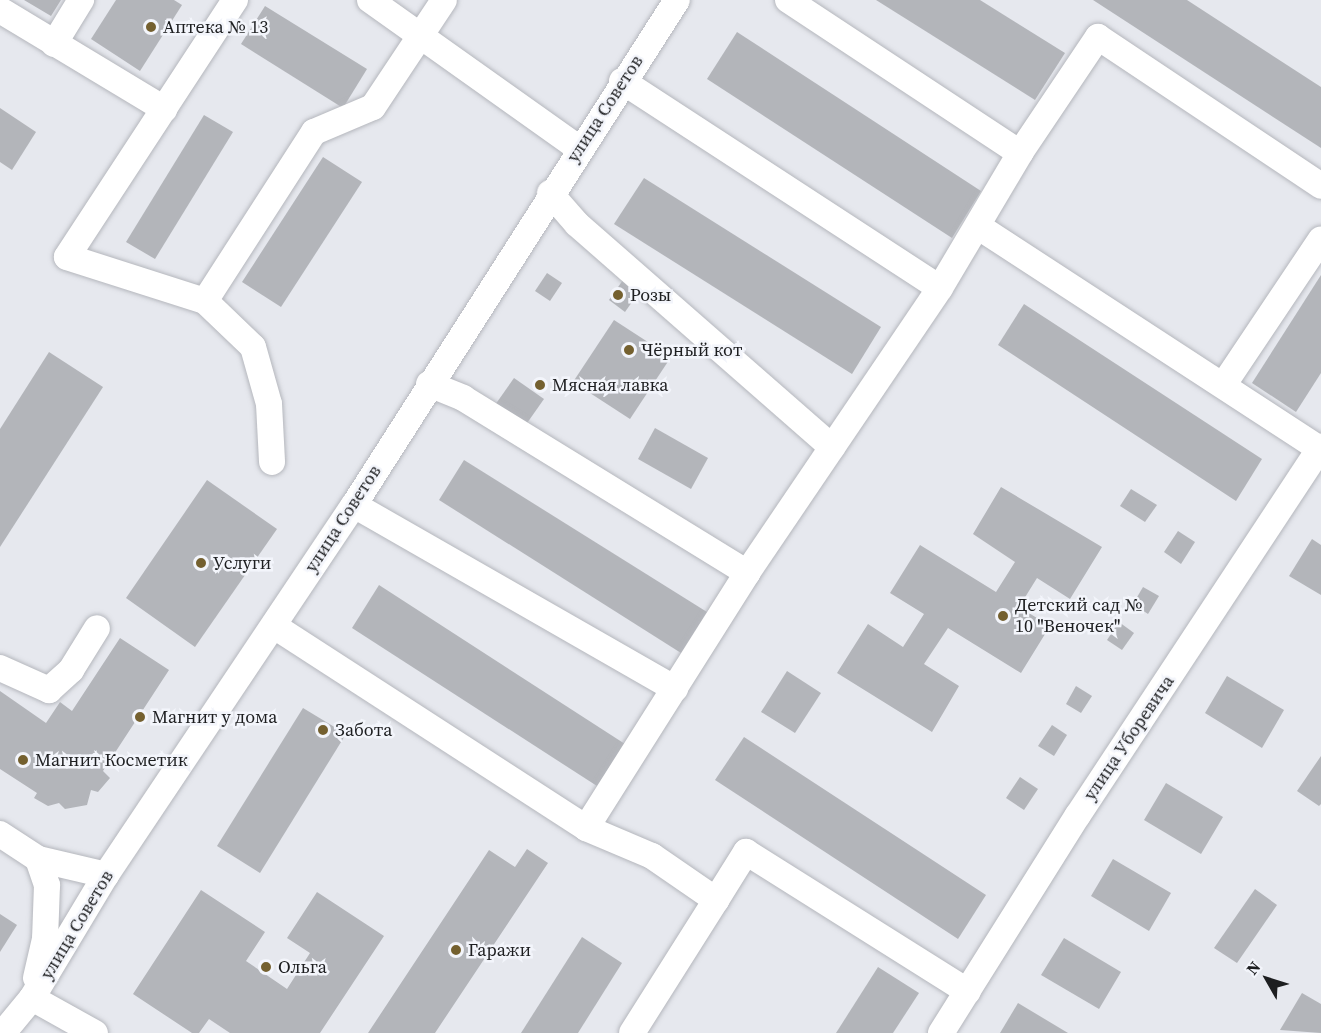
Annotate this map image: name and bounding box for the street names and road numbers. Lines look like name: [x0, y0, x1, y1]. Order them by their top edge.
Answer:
street label: улица Советов: [562, 51, 648, 167]
street label: улица Советов: [300, 461, 386, 577]
street label: улица Уборевича: [1079, 671, 1179, 805]
street label: улица Советов: [36, 867, 118, 983]

